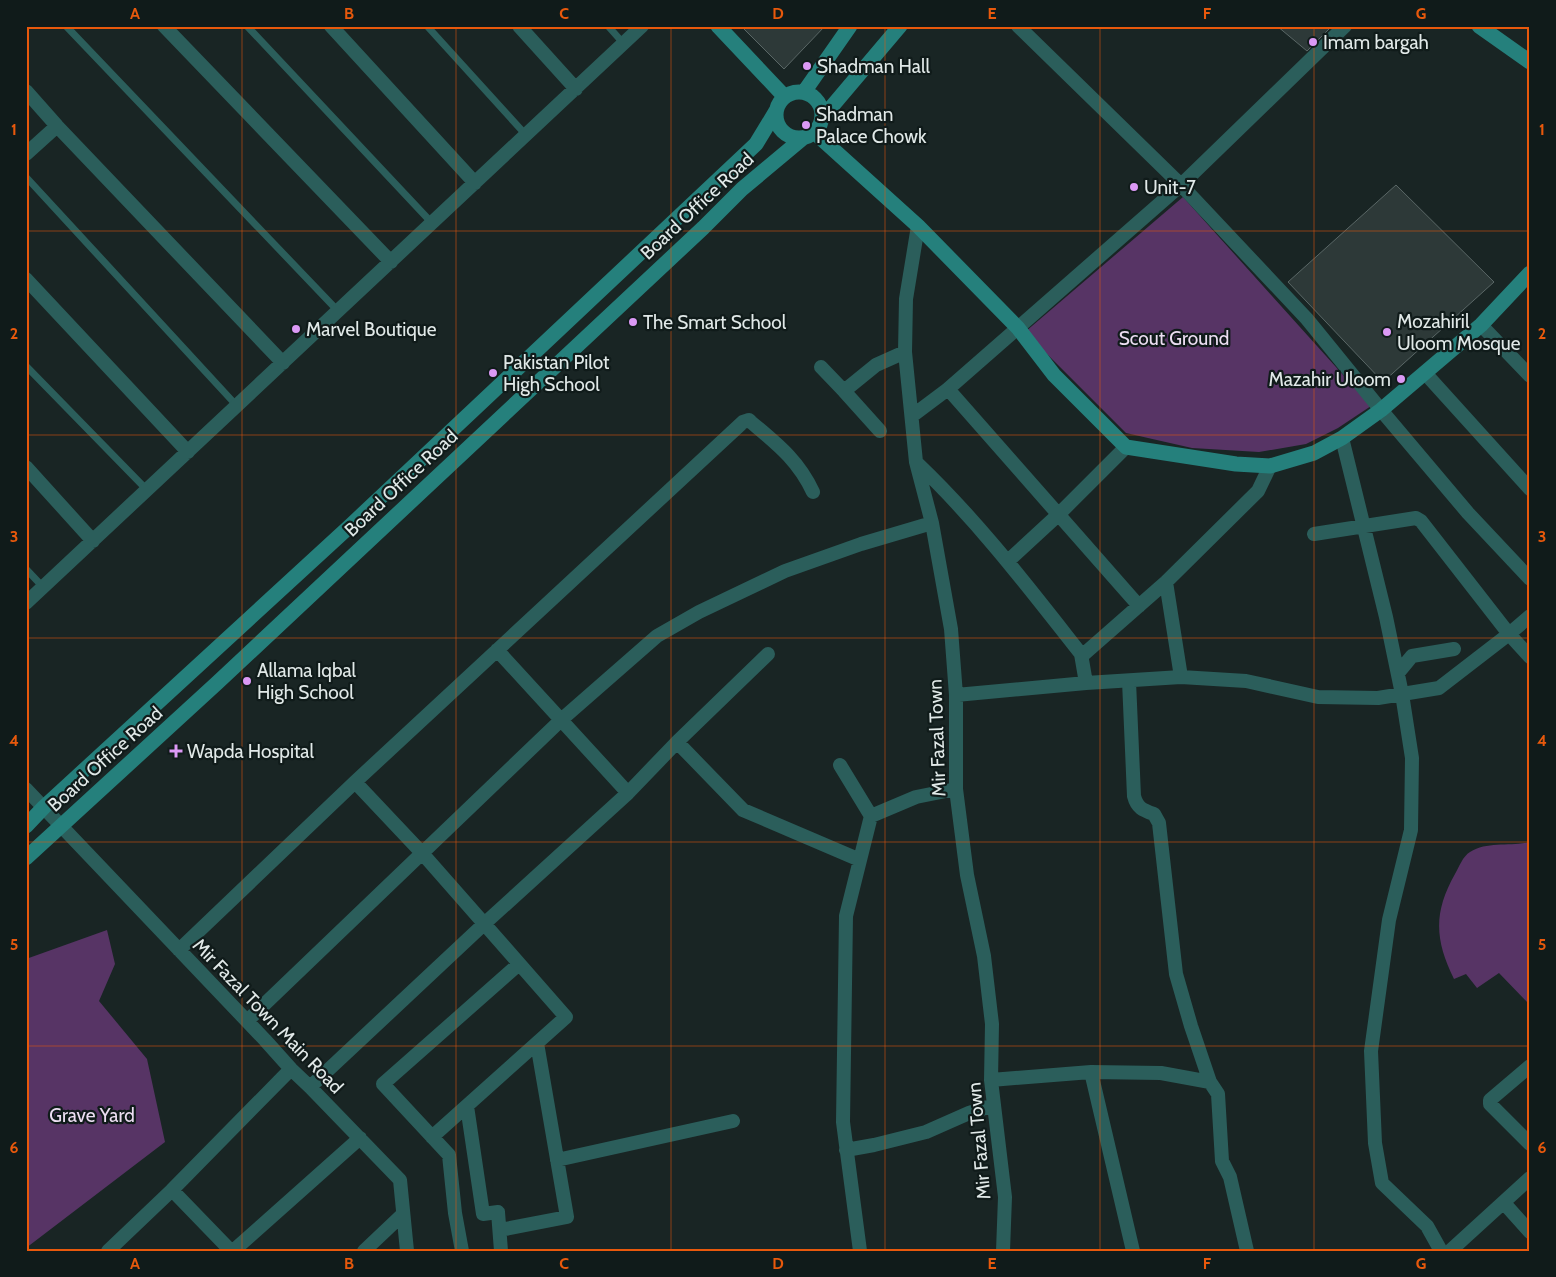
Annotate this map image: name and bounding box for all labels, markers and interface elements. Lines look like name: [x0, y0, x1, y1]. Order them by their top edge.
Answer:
text: A: [130, 4, 140, 23]
text: B: [344, 4, 354, 23]
text: C: [559, 4, 569, 23]
text: D: [772, 4, 784, 23]
text: E: [987, 4, 997, 23]
text: F: [1203, 4, 1212, 23]
text: G: [1416, 4, 1426, 23]
place label: Imam bargah: [1323, 31, 1429, 54]
marker: Imam bargah: [1307, 36, 1319, 48]
place label: Shadman Hall: [817, 55, 930, 78]
marker: Shadman Hall: [801, 60, 813, 72]
place label: Shadman Palace Chowk: [816, 103, 927, 148]
marker: Shadman Palace Chowk: [800, 119, 812, 131]
text: 1: [11, 120, 17, 139]
text: 1: [1539, 120, 1545, 139]
street label: Board Office Road: [636, 148, 758, 264]
place label: Unit-7: [1144, 176, 1196, 199]
marker: Unit-7: [1128, 181, 1140, 193]
place label: Mozahiril Uloom Mosque: [1397, 310, 1521, 355]
place label: The Smart School: [643, 311, 787, 334]
marker: The Smart School: [627, 316, 639, 328]
place label: Marvel Boutique: [306, 318, 437, 341]
marker: Marvel Boutique: [290, 323, 302, 335]
text: 2: [10, 324, 18, 343]
text: 2: [1538, 324, 1546, 343]
marker: Mozahiril Uloom Mosque: [1381, 326, 1393, 338]
park label: Scout Ground: [1119, 327, 1229, 350]
place label: Pakistan Pilot High School: [503, 351, 610, 396]
marker: Pakistan Pilot High School: [487, 367, 499, 379]
place label: Mazahir Uloom: [1268, 368, 1391, 391]
marker: Mazahir Uloom: [1395, 373, 1407, 385]
street label: Board Office Road: [340, 425, 462, 541]
text: 3: [10, 527, 18, 546]
text: 3: [1538, 527, 1546, 546]
place label: Allama Iqbal High School: [257, 659, 357, 704]
marker: Allama Iqbal High School: [241, 675, 253, 687]
street label: Mir Fazal Town: [923, 679, 951, 797]
street label: Board Office Road: [43, 701, 167, 817]
text: 4: [9, 731, 19, 750]
text: 4: [1537, 731, 1547, 750]
place label: Wapda Hospital: [187, 740, 314, 763]
marker: Wapda Hospital: [169, 744, 183, 758]
street label: Mir Fazal Town Main Road: [188, 934, 348, 1098]
text: 5: [10, 935, 18, 954]
text: 5: [1538, 935, 1546, 954]
street label: Mir Fazal Town: [962, 1081, 996, 1201]
park label: Grave Yard: [49, 1104, 135, 1127]
text: 6: [10, 1138, 19, 1157]
text: 6: [1538, 1138, 1547, 1157]
text: A: [130, 1254, 140, 1273]
text: B: [344, 1254, 354, 1273]
text: C: [559, 1254, 569, 1273]
text: D: [772, 1254, 784, 1273]
text: E: [987, 1254, 997, 1273]
text: F: [1203, 1254, 1212, 1273]
text: G: [1416, 1254, 1426, 1273]

